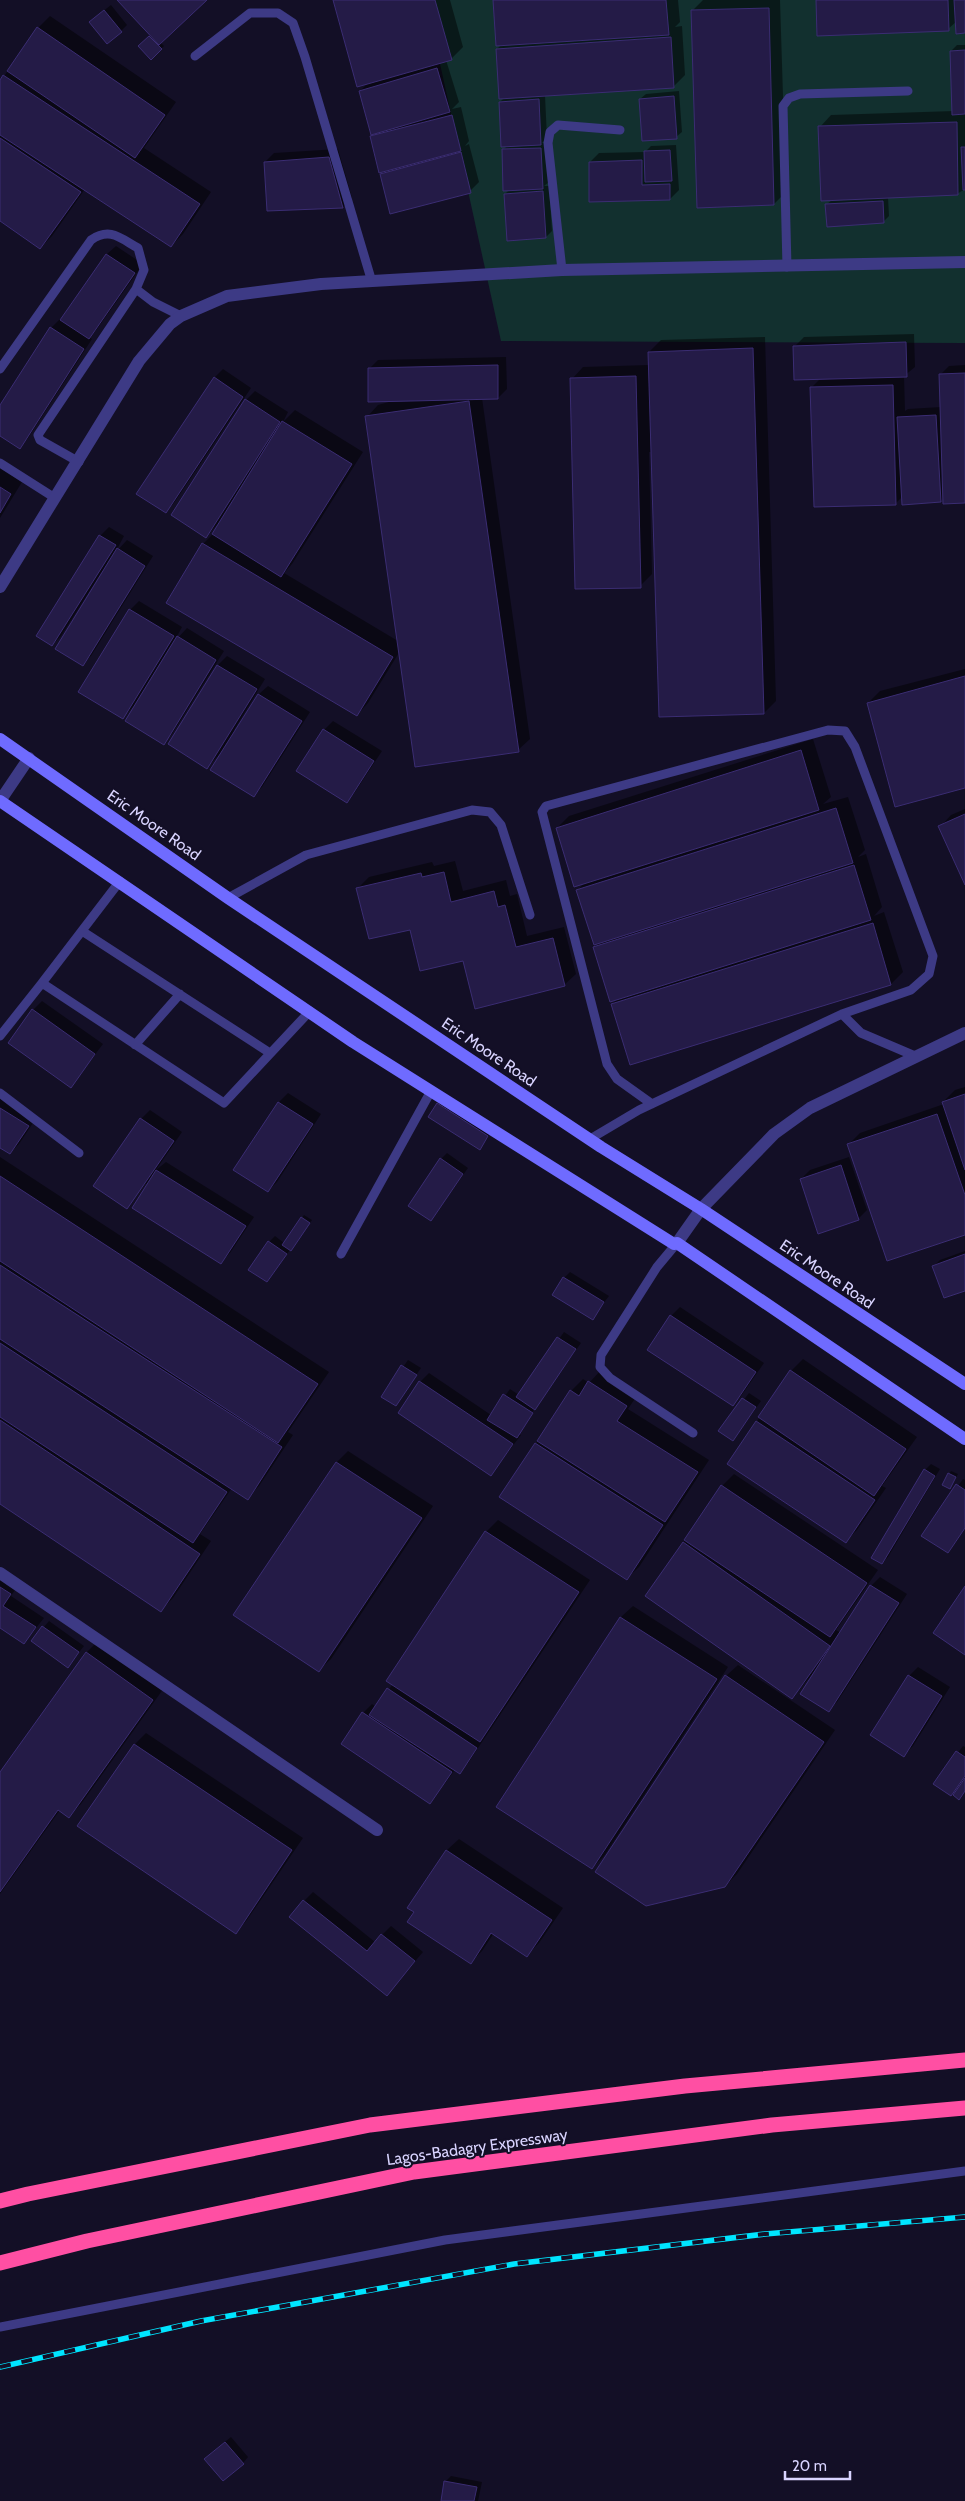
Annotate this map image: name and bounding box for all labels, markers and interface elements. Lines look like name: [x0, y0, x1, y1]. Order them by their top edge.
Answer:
street label: Eric Moore Road: [104, 786, 204, 864]
street label: Eric Moore Road: [438, 1013, 540, 1091]
street label: Eric Moore Road: [776, 1235, 878, 1313]
street label: Lagos-Badagry Expressway: [385, 2125, 569, 2169]
scale bar: [785, 2448, 850, 2480]
text: 20 m: [792, 2457, 827, 2475]

